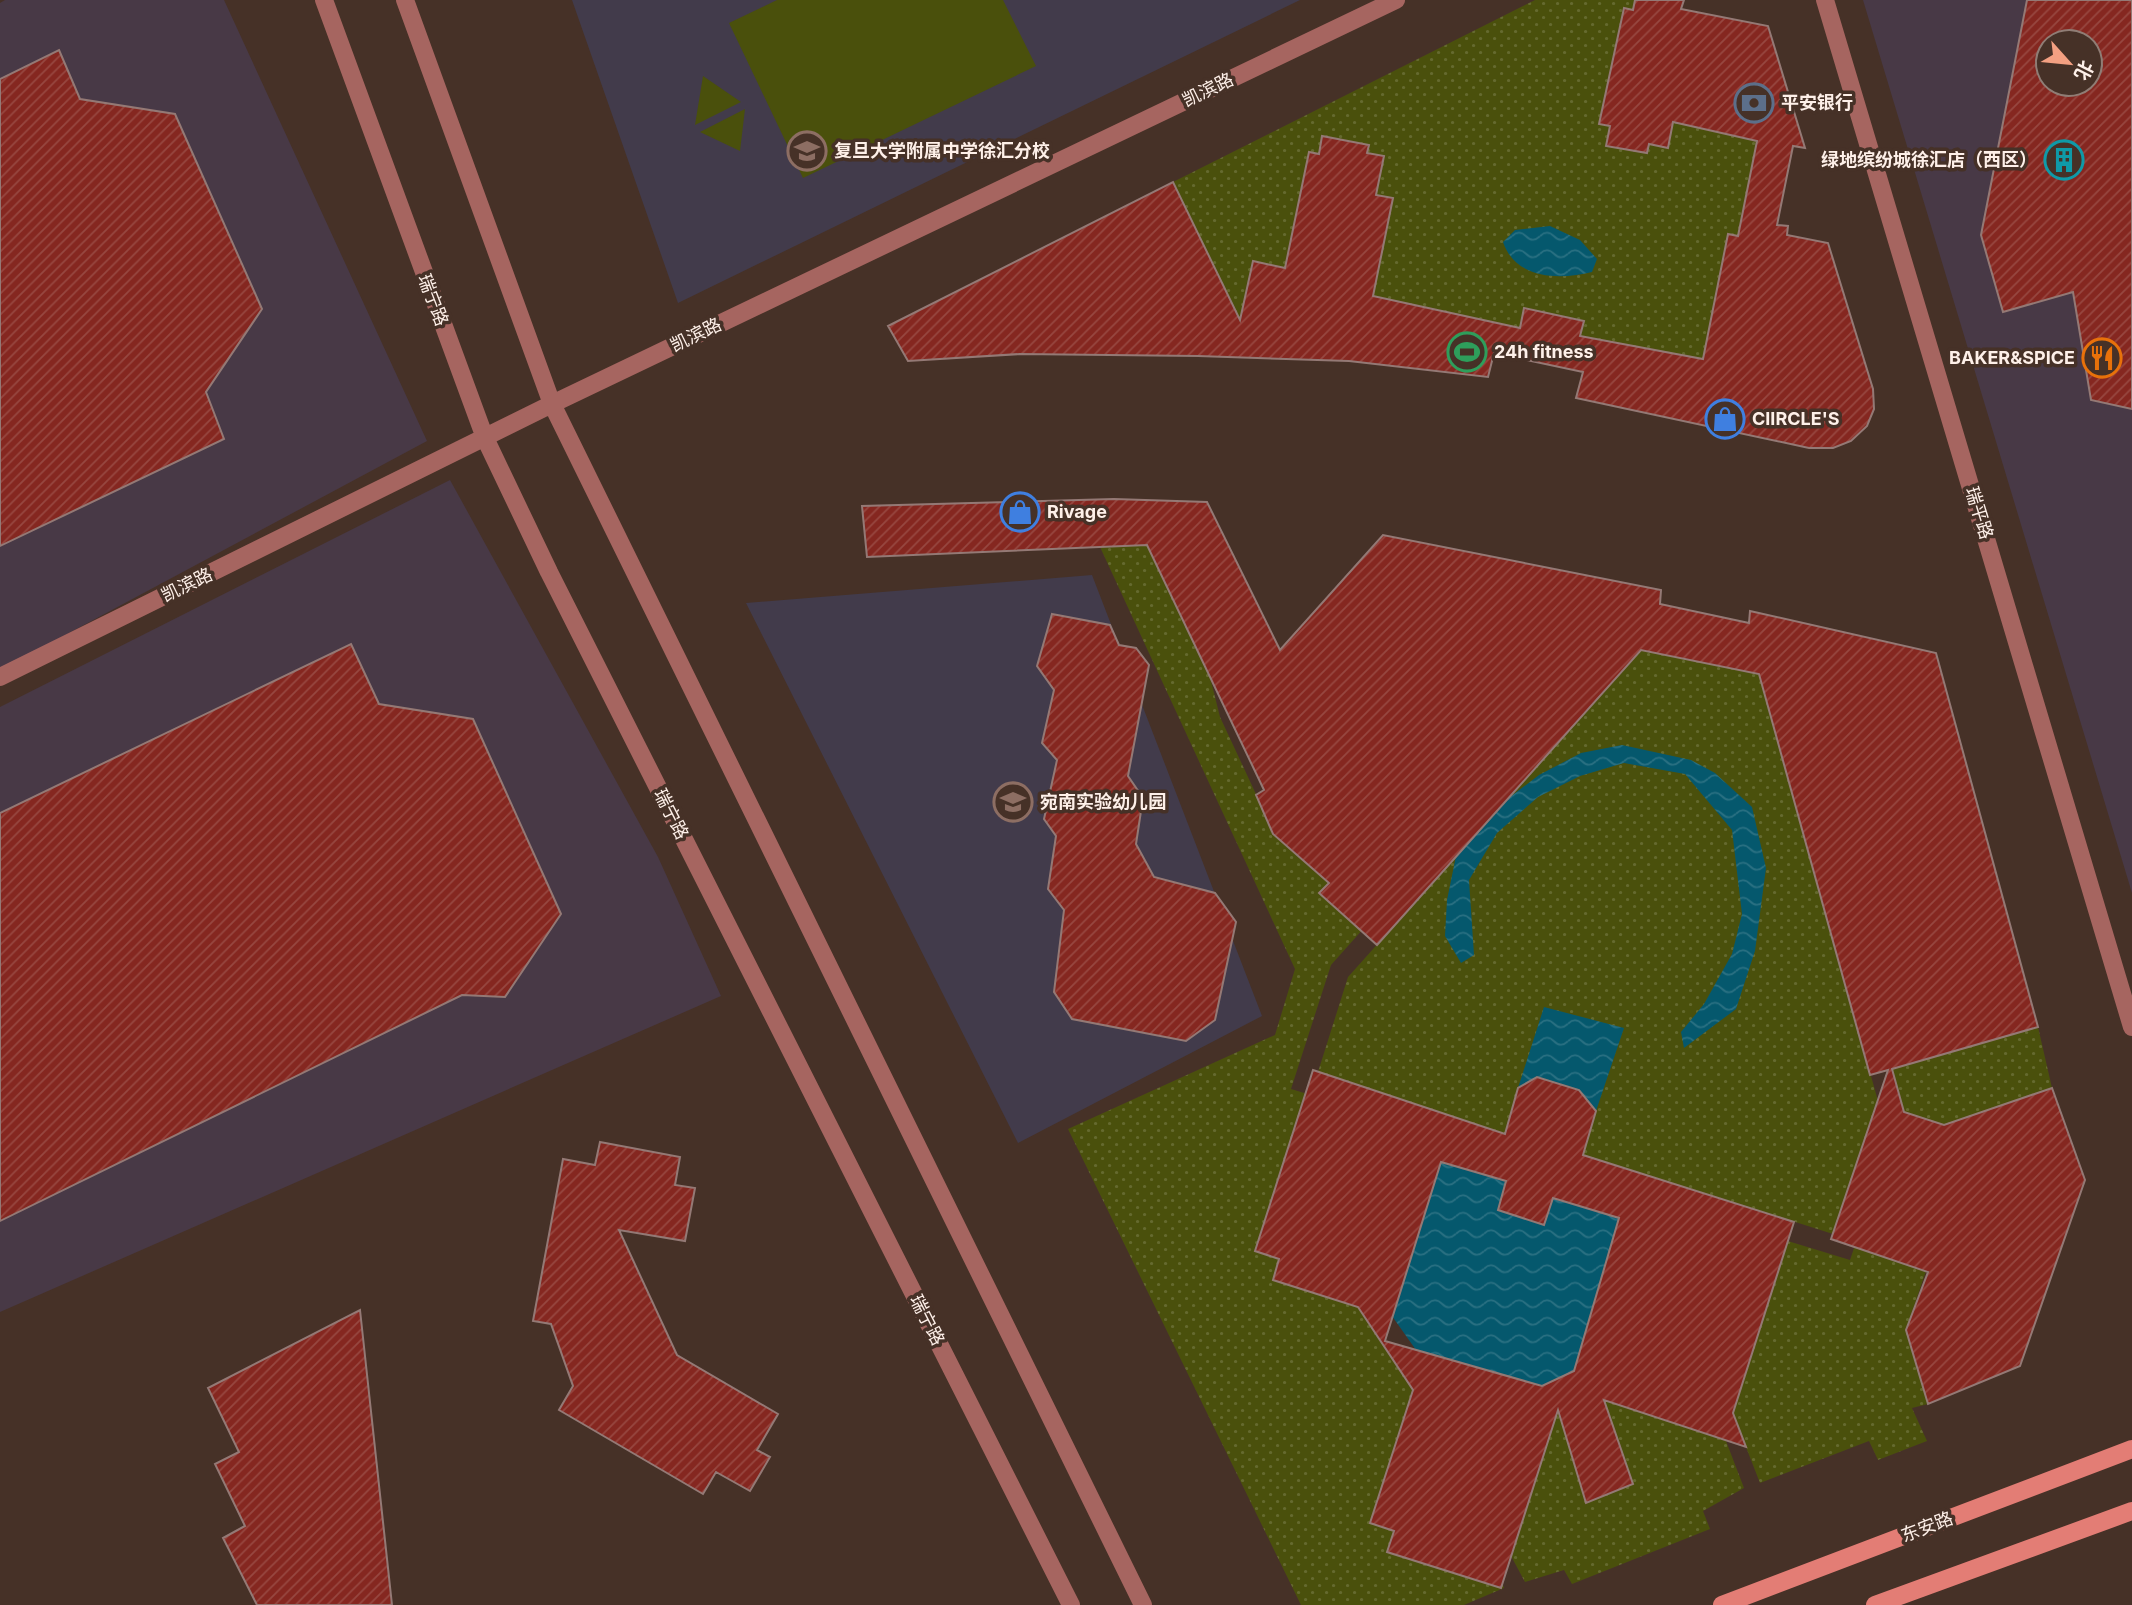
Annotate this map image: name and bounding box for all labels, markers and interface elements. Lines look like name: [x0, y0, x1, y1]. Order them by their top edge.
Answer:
north arrow: [2034, 28, 2104, 98]
text: 北: [2069, 57, 2098, 84]
street label: 凯滨路: [1179, 68, 1237, 111]
bank icon: 平安银行: [1733, 82, 1775, 124]
place label: 平安银行: [1781, 92, 1853, 113]
school or university icon: 复旦大学附属中学徐汇分校: [786, 130, 828, 172]
building icon: 绿地缤纷城徐汇店（西区）: [2043, 139, 2085, 181]
place label: 复旦大学附属中学徐汇分校: [834, 140, 1050, 161]
place label: 绿地缤纷城徐汇店（西区）: [1821, 149, 2037, 170]
street label: 瑞宁路: [414, 271, 453, 329]
street label: 凯滨路: [667, 313, 725, 356]
sports icon: 24h fitness: [1446, 331, 1488, 373]
restaurant icon: BAKER&SPICE: [2081, 337, 2123, 379]
place label: 24h fitness: [1494, 341, 1594, 362]
place label: BAKER&SPICE: [1949, 347, 2075, 368]
shop icon: CIIRCLE'S: [1704, 398, 1746, 440]
place label: CIIRCLE'S: [1752, 408, 1840, 429]
street label: 瑞平路: [1962, 484, 1997, 542]
shop icon: Rivage: [999, 491, 1041, 533]
place label: Rivage: [1047, 501, 1107, 522]
street label: 凯滨路: [158, 563, 216, 606]
school or university icon: 宛南实验幼儿园: [992, 781, 1034, 823]
street label: 瑞宁路: [650, 785, 693, 843]
place label: 宛南实验幼儿园: [1040, 791, 1166, 812]
street label: 瑞宁路: [906, 1291, 949, 1349]
street label: 东安路: [1898, 1507, 1956, 1546]

